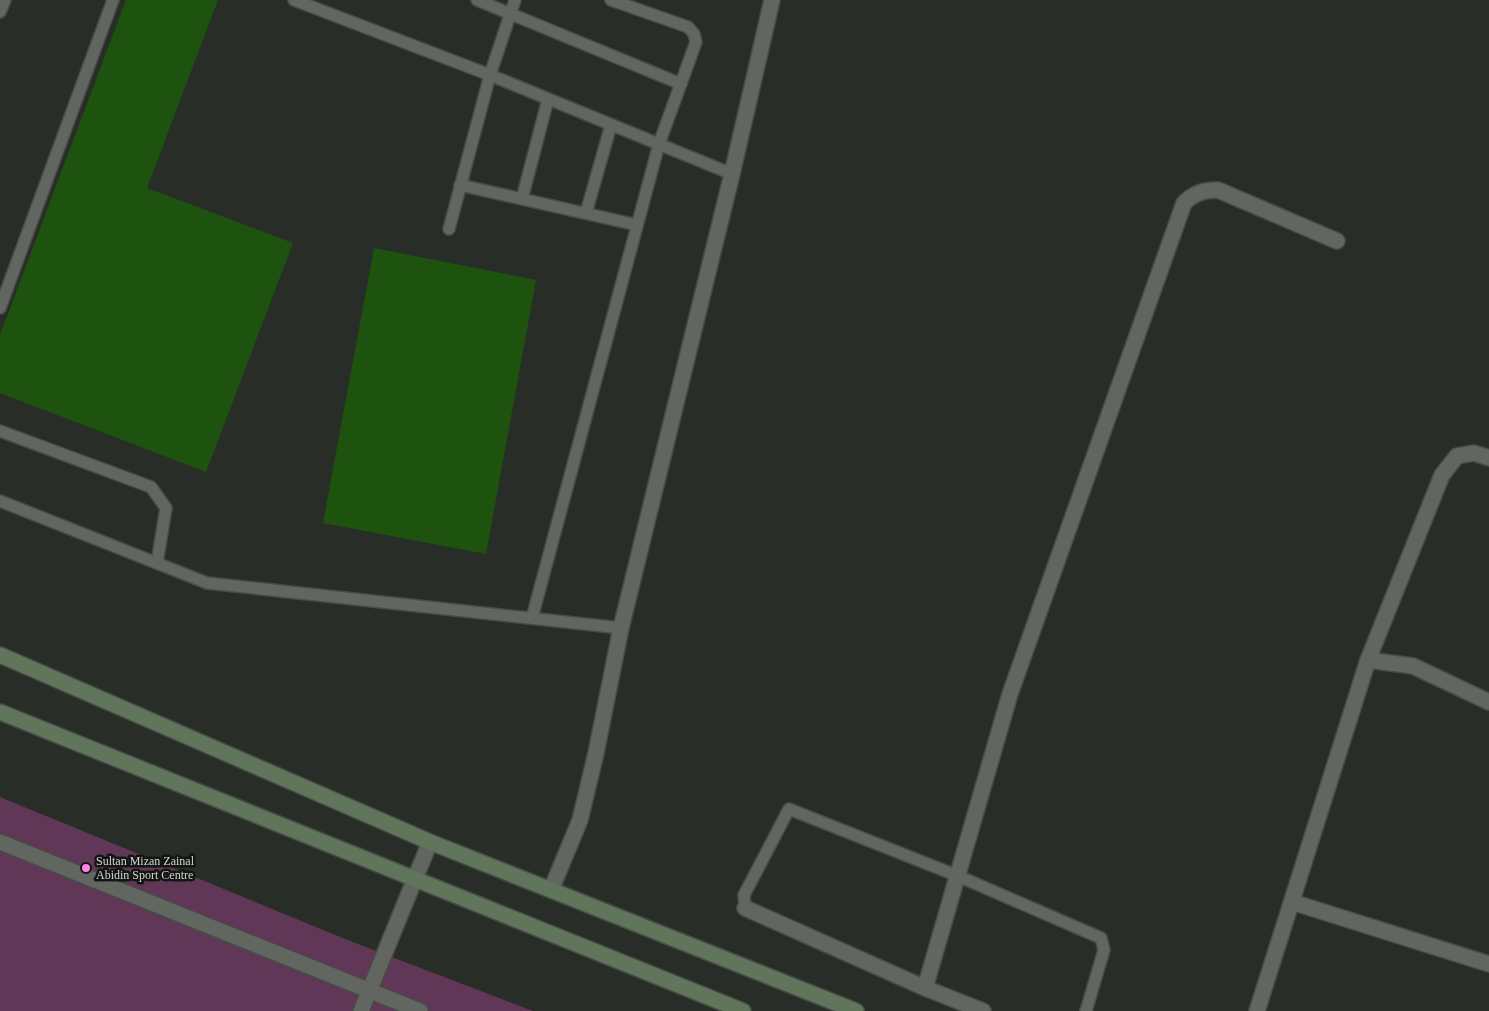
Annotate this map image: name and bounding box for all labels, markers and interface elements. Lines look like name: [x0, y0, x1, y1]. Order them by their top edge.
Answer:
place label: Sultan Mizan Zainal Abidin Sport Centre: [96, 854, 195, 882]
marker: Sultan Mizan Zainal Abidin Sport Centre: [80, 862, 92, 874]

